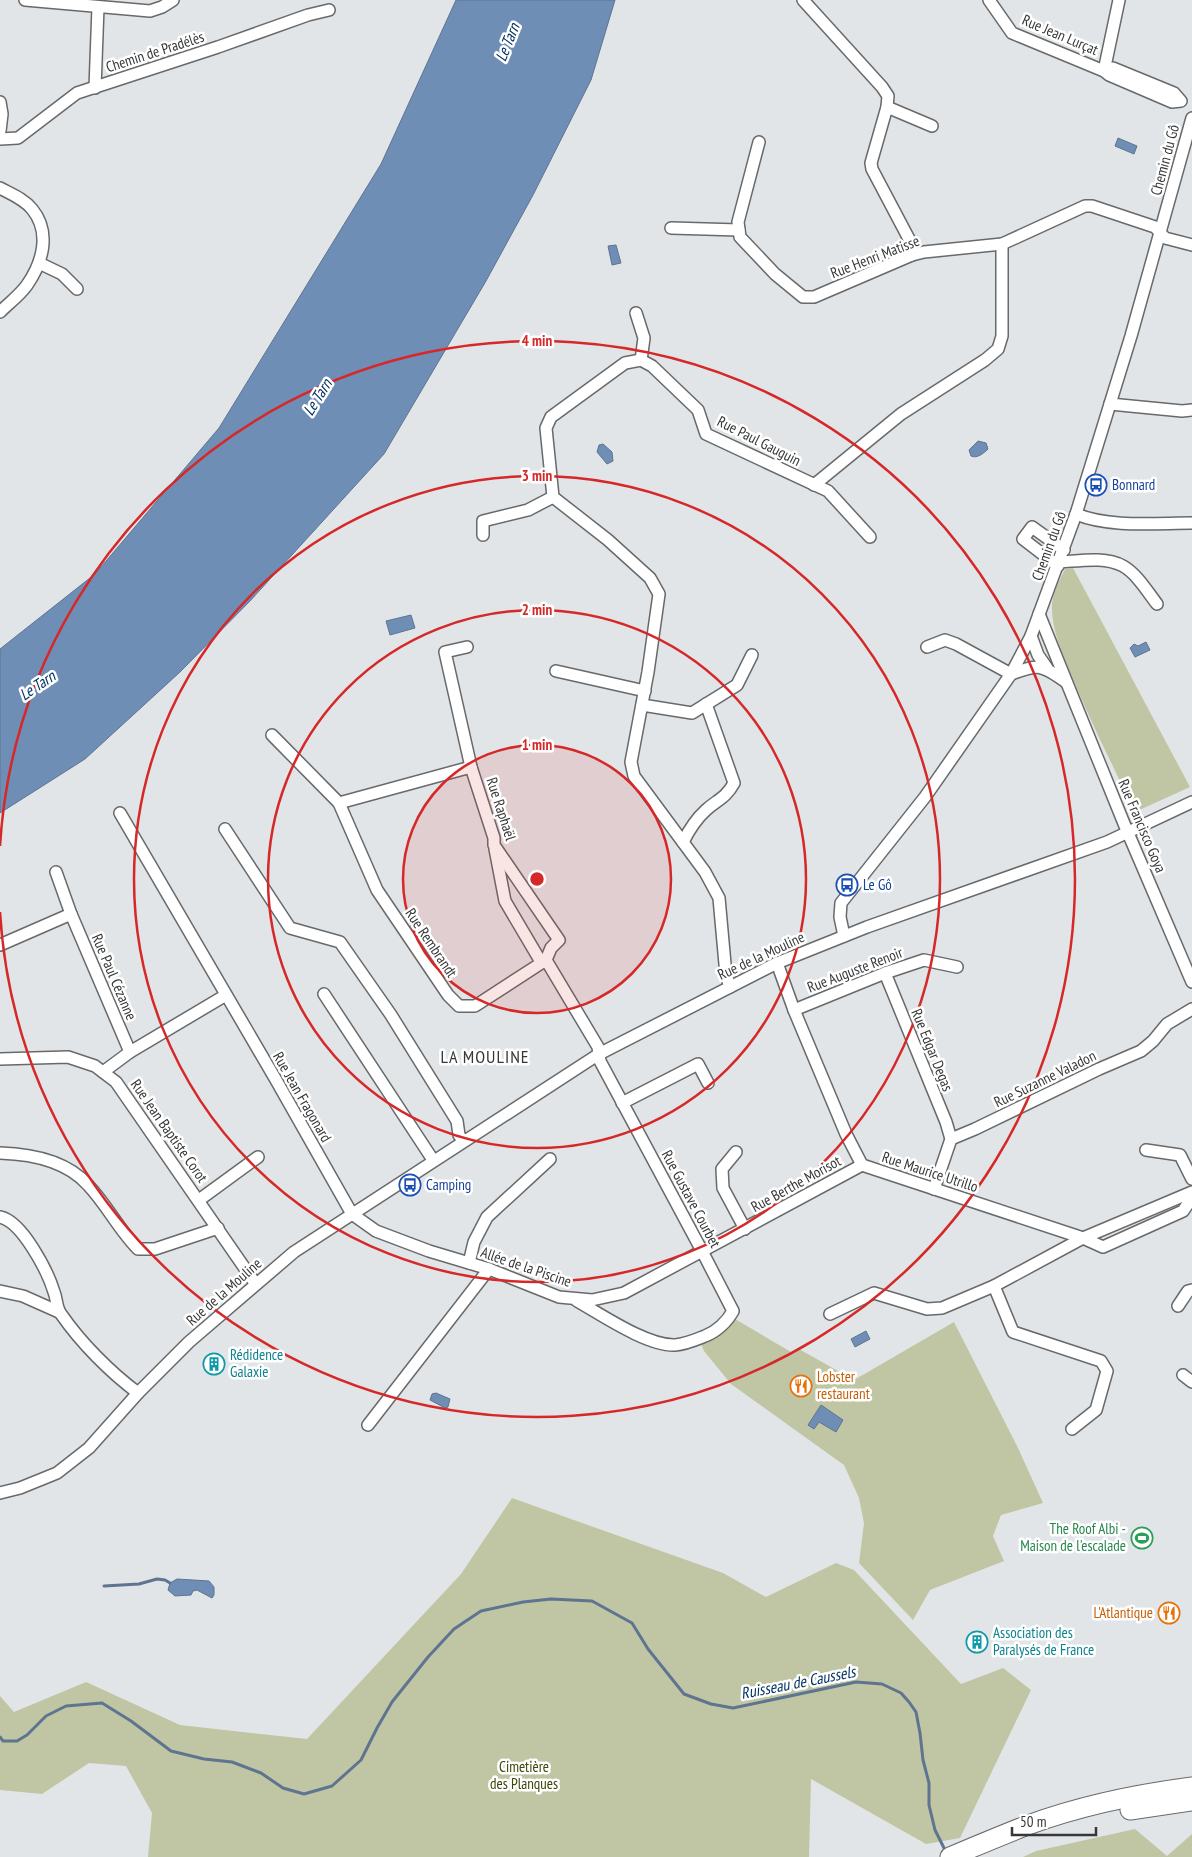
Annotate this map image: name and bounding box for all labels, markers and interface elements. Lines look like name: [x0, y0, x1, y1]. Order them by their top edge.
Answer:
street label: Rue Jean Lurçat: [1019, 10, 1101, 59]
water label: Le Tarn: [490, 19, 524, 64]
street label: Chemin de Pradélès: [103, 27, 206, 76]
street label: Chemin du Gô: [1146, 122, 1183, 197]
street label: Rue Henri Matisse: [828, 231, 922, 282]
text: 4 min: [522, 331, 552, 350]
water label: Le Tarn: [298, 374, 336, 419]
street label: Rue Paul Gauguin: [714, 411, 804, 470]
text: 3 min: [522, 466, 552, 485]
bus stop icon: Bonnard: [1084, 473, 1108, 497]
place label: Bonnard: [1112, 475, 1155, 494]
street label: Chemin du Gô: [1027, 509, 1070, 583]
text: 2 min: [522, 600, 552, 619]
water label: Le Tarn: [15, 665, 60, 704]
text: 1 min: [522, 735, 552, 754]
street label: Rue Raphaël: [482, 775, 521, 843]
street label: Rue Francisco Goya: [1114, 776, 1171, 875]
centre of rings: [528, 870, 546, 888]
bus stop icon: Le Gô: [835, 873, 859, 897]
place label: Le Gô: [863, 875, 892, 894]
street label: Rue Rembrandt: [401, 904, 462, 981]
street label: Rue de la Mouline: [714, 927, 807, 984]
street label: Rue Paul Cézanne: [88, 931, 141, 1023]
street label: Rue Auguste Renoir: [804, 942, 906, 996]
street label: Rue Edgar Degas: [907, 1006, 958, 1094]
district label: LA MOULINE: [440, 1045, 530, 1068]
street label: Rue Suzanne Valadon: [991, 1046, 1099, 1111]
street label: Rue Jean Fragonard: [269, 1048, 336, 1145]
street label: Rue Jean Baptiste Corot: [127, 1075, 212, 1186]
street label: Rue Gustave Courbet: [658, 1147, 725, 1251]
street label: Rue Maurice Utrillo: [880, 1147, 981, 1196]
street label: Rue Berthe Morisot: [747, 1151, 844, 1216]
bus stop icon: Camping: [398, 1173, 422, 1197]
place label: Camping: [426, 1175, 471, 1194]
street label: Allée de la Piscine: [478, 1242, 574, 1291]
street label: Rue de la Mouline: [182, 1254, 265, 1330]
place label: Rédidence Galaxie: [230, 1345, 283, 1381]
building icon: Rédidence Galaxie: [202, 1352, 226, 1376]
place label: Lobster restaurant: [817, 1367, 870, 1403]
restaurant icon: Lobster restaurant: [789, 1374, 813, 1398]
place label: The Roof Albi - Maison de l'escalade: [1020, 1519, 1126, 1555]
sports icon: The Roof Albi - Maison de l'escalade: [1130, 1526, 1154, 1550]
restaurant icon: L'Atlantique: [1157, 1601, 1181, 1625]
place label: L'Atlantique: [1093, 1603, 1153, 1622]
place label: Association des Paralysés de France: [993, 1623, 1094, 1659]
building icon: Association des Paralysés de France: [965, 1630, 989, 1654]
water label: Ruisseau de Caussels: [739, 1661, 859, 1703]
park label: Cimetière des Planques: [490, 1757, 558, 1793]
scale bar: [1012, 1804, 1096, 1836]
text: 50 m: [1020, 1812, 1046, 1831]

